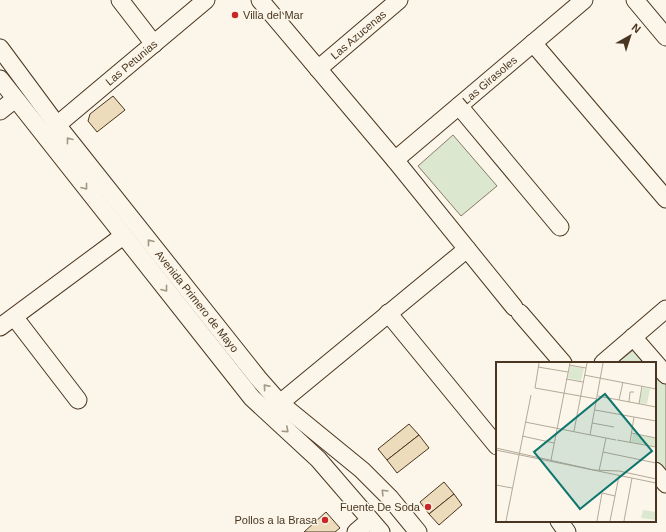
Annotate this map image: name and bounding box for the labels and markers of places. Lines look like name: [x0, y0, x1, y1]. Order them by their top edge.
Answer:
place label: Villa del Mar: [243, 9, 304, 21]
marker: Villa del Mar: [230, 10, 240, 20]
place label: Fuente De Soda: [340, 501, 421, 513]
marker: Fuente De Soda: [423, 502, 433, 512]
place label: Pollos a la Brasa: [234, 514, 318, 526]
marker: Pollos a la Brasa: [320, 515, 330, 525]

